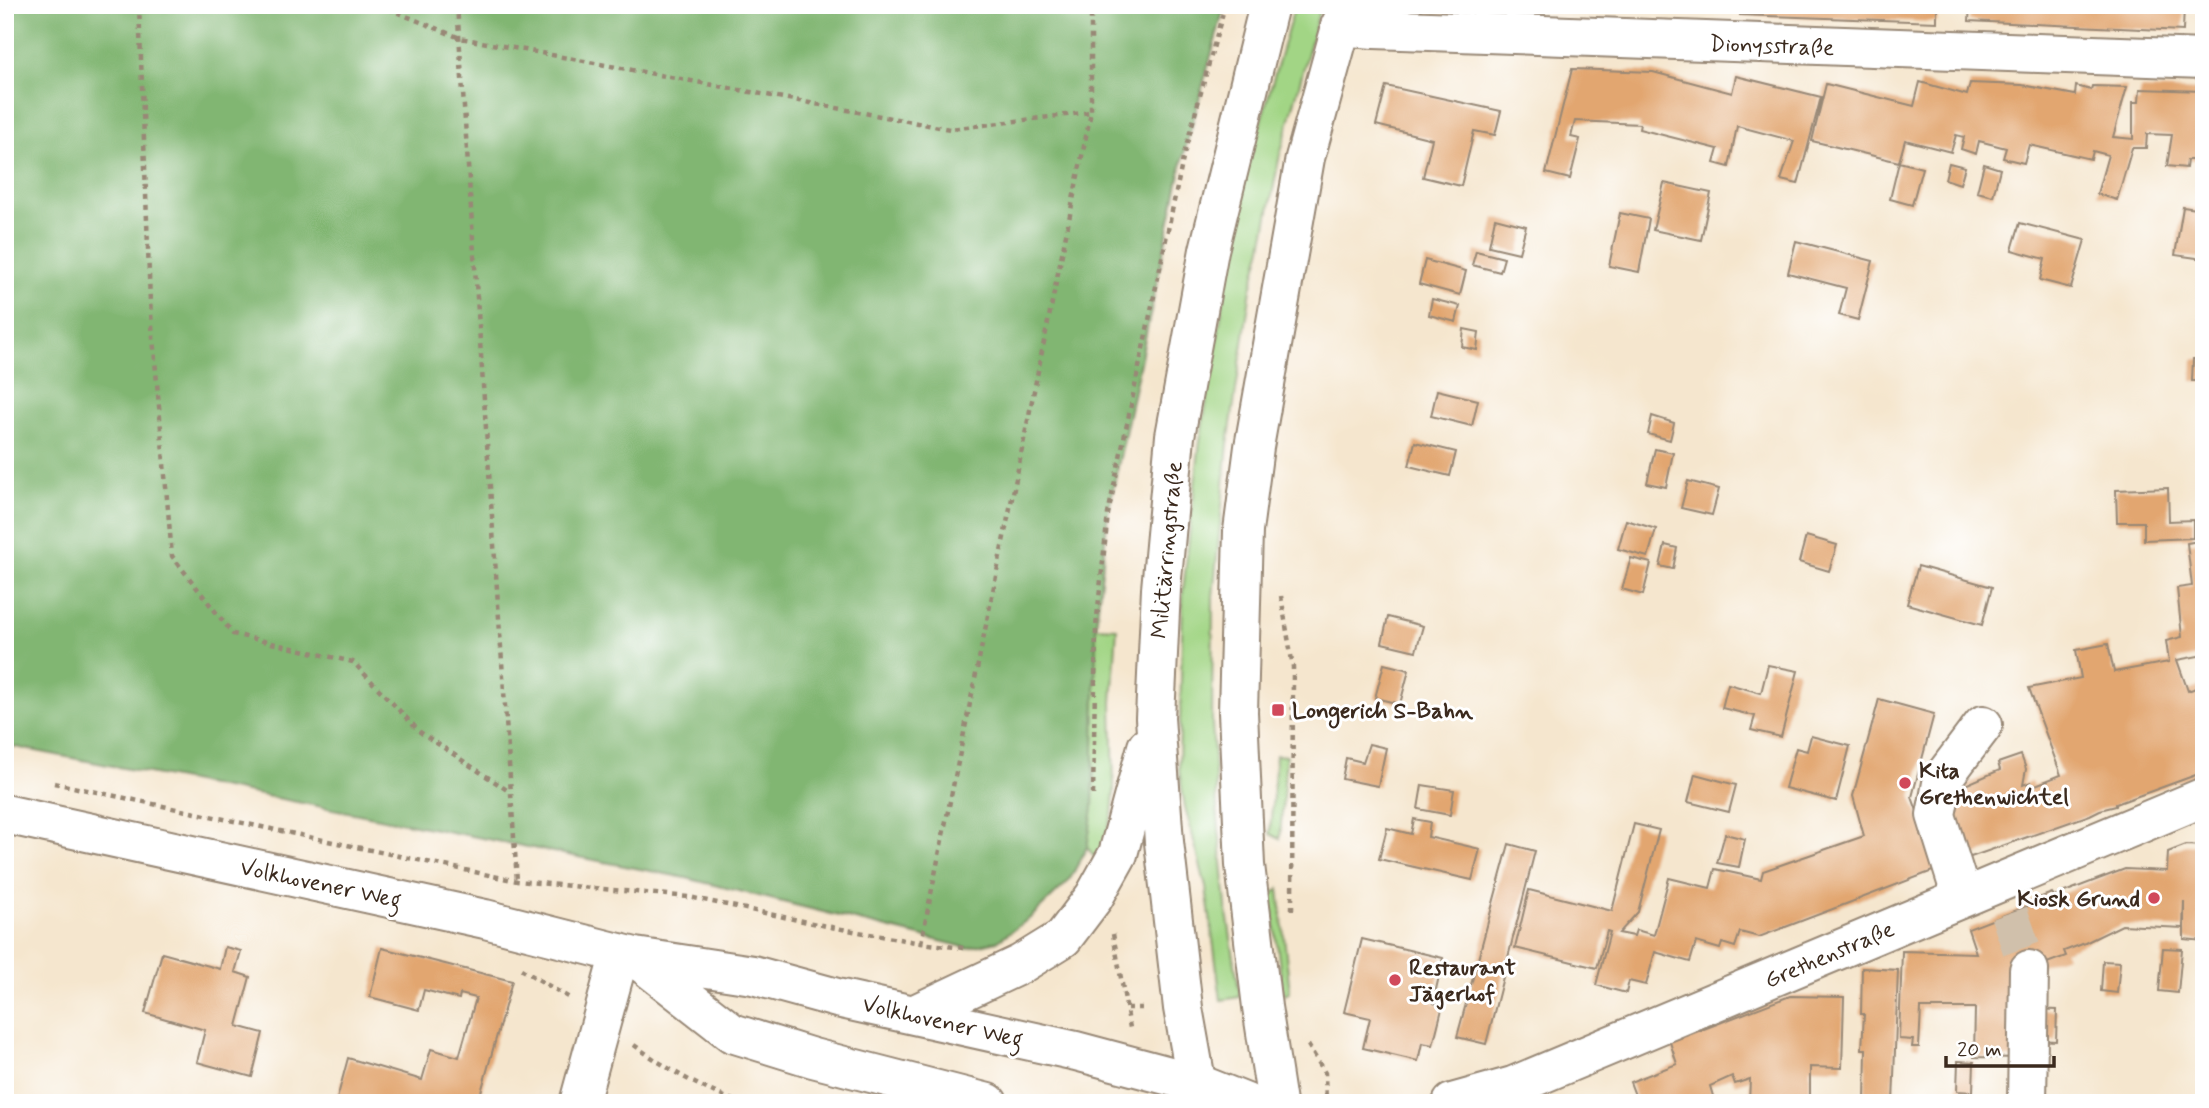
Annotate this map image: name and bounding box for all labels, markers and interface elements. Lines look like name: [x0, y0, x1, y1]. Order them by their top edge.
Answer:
street label: Dionysstraße: [1709, 30, 1835, 64]
street label: Militärringstraße: [1145, 460, 1191, 640]
place label: Longerich S-Bahn: [1292, 697, 1474, 729]
marker: Longerich S-Bahn: [1270, 702, 1286, 718]
place label: Kita Grethenwichtel: [1919, 757, 2069, 813]
marker: Kita Grethenwichtel: [1897, 775, 1913, 791]
street label: Volkhovener Weg: [237, 853, 404, 919]
place label: Kiosk Grund: [2017, 885, 2140, 915]
marker: Kiosk Grund: [2146, 890, 2162, 906]
street label: Grethenstraße: [1760, 915, 1899, 997]
place label: Restaurant Jägerhof: [1409, 954, 1516, 1010]
marker: Restaurant Jägerhof: [1387, 972, 1403, 988]
street label: Volkhovener Weg: [859, 990, 1026, 1058]
scale bar: [1946, 1024, 2055, 1068]
text: 20 m: [1957, 1036, 2002, 1064]

